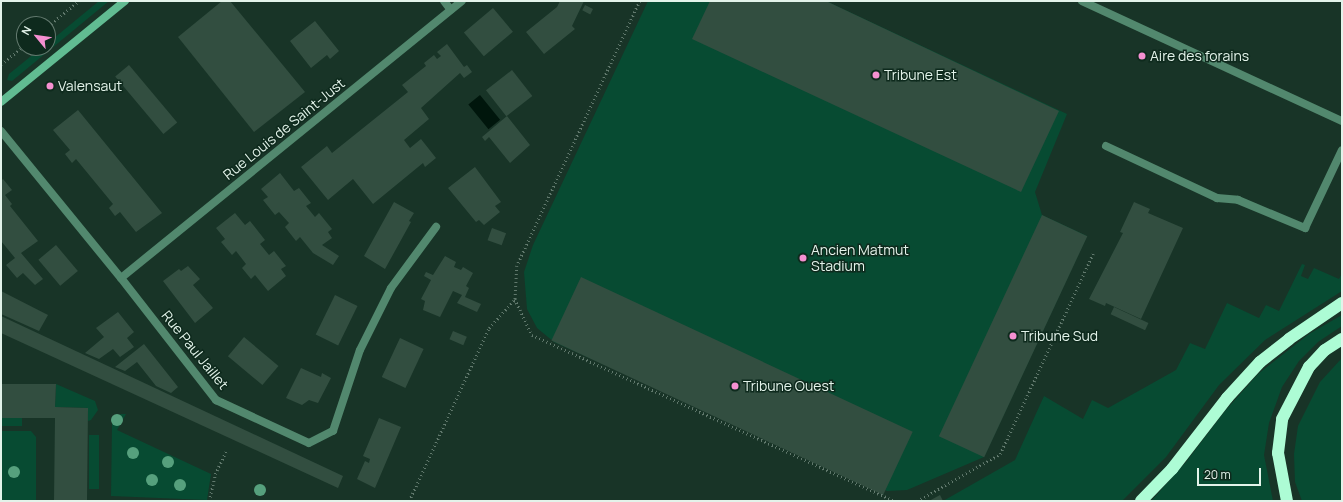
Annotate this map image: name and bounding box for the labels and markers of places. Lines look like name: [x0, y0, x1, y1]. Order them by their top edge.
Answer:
place label: Aire des forains: [1150, 48, 1249, 64]
marker: Aire des forains: [1137, 51, 1147, 61]
place label: Tribune Est: [884, 67, 957, 83]
marker: Tribune Est: [871, 70, 881, 80]
place label: Valensaut: [58, 78, 122, 94]
marker: Valensaut: [45, 81, 55, 91]
place label: Ancien Matmut Stadium: [811, 242, 909, 274]
marker: Ancien Matmut Stadium: [798, 253, 808, 263]
place label: Tribune Sud: [1021, 328, 1098, 344]
marker: Tribune Sud: [1008, 331, 1018, 341]
place label: Tribune Ouest: [743, 378, 834, 394]
marker: Tribune Ouest: [730, 381, 740, 391]

